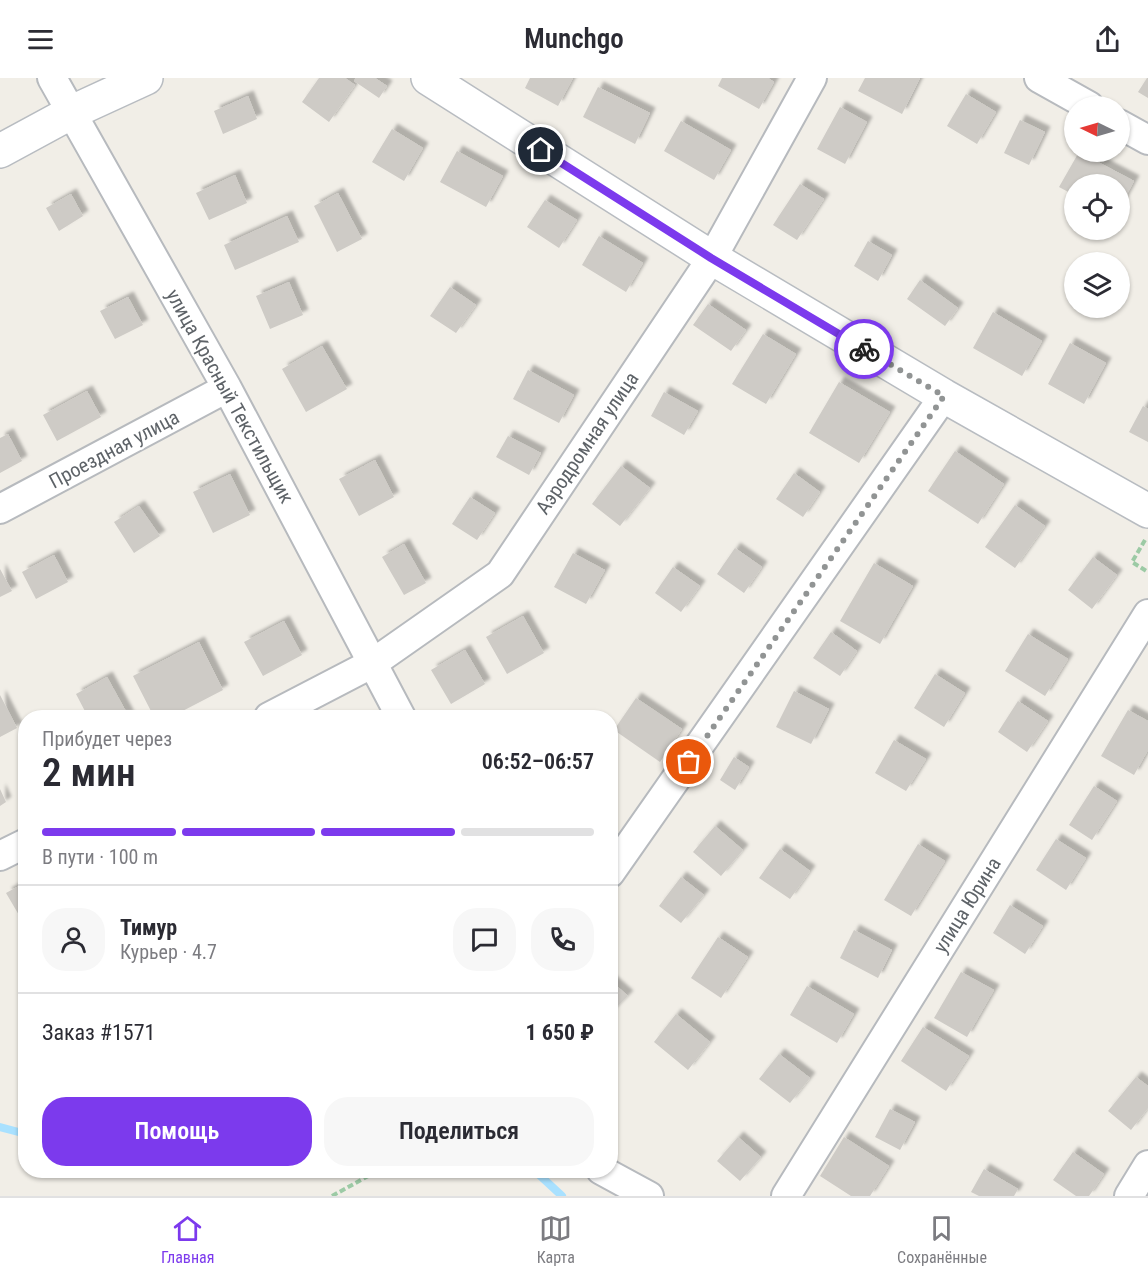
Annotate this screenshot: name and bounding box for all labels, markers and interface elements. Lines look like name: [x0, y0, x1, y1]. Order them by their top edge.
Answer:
icon: menu: [24, 23, 57, 56]
text: Munchgo: [524, 23, 624, 55]
icon: share: [1091, 23, 1124, 56]
north arrow: [1064, 96, 1130, 162]
map controls: [1064, 96, 1130, 318]
pin: [515, 124, 566, 175]
icon: home: [524, 133, 557, 166]
button: locate: [1064, 174, 1130, 240]
button: layers: [1064, 252, 1130, 318]
street label: улица Красный Текстильщик: [161, 285, 299, 508]
courier: [834, 319, 894, 379]
icon: bike: [848, 333, 881, 366]
street label: Аэродромная улица: [531, 367, 643, 519]
street label: Проездная улица: [45, 405, 183, 493]
text: Прибудет через: [42, 727, 172, 751]
pin: [663, 736, 714, 787]
icon: bag: [672, 745, 705, 778]
text: 06:52–06:57: [482, 749, 594, 774]
text: 2 мин: [42, 750, 135, 796]
text: В пути · 100 m: [42, 845, 158, 869]
street label: улица Юрина: [928, 853, 1006, 957]
button: person: [42, 908, 105, 971]
button: chat: [453, 908, 516, 971]
button: phone: [531, 908, 594, 971]
text: Тимур: [120, 915, 177, 940]
text: Курьер · 4.7: [120, 940, 217, 964]
text: Заказ #1571: [42, 1020, 155, 1045]
text: 1 650 ₽: [526, 1020, 594, 1045]
button: Помощь: [42, 1097, 312, 1166]
button: Поделиться: [324, 1097, 594, 1166]
tab: Главная: [161, 1212, 214, 1267]
tab: Карта: [537, 1212, 575, 1267]
tab: Сохранённые: [897, 1212, 987, 1267]

